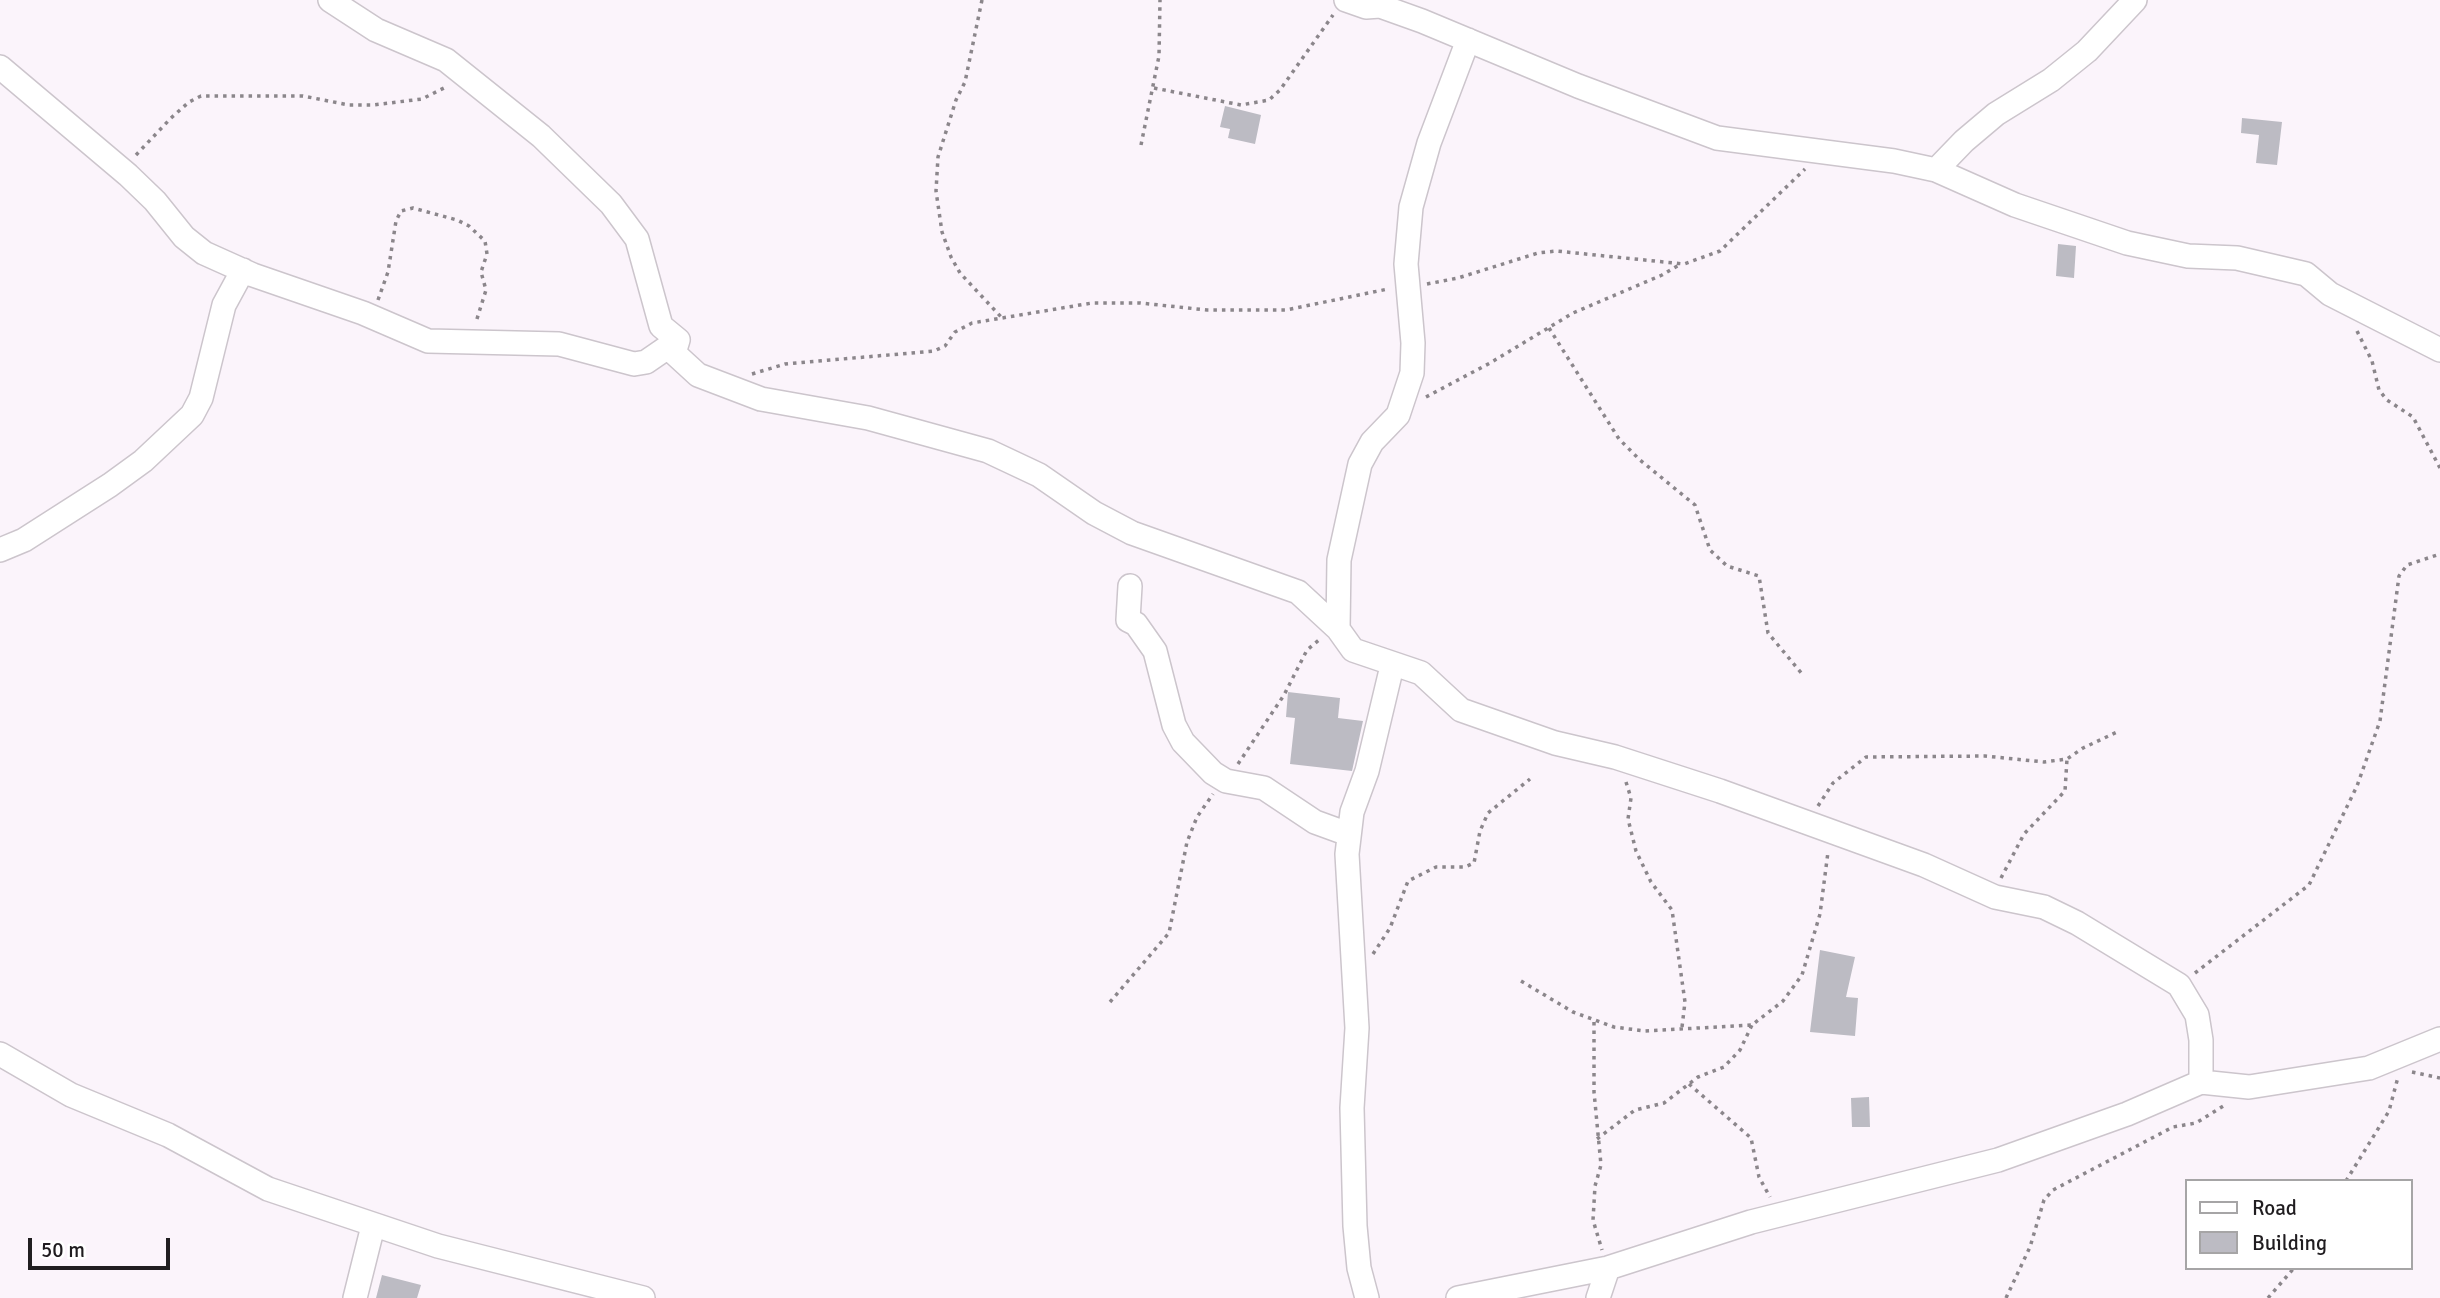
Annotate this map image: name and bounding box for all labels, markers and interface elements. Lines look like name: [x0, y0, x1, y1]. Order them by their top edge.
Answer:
legend: [2184, 1179, 2412, 1270]
text: Road: [2252, 1195, 2297, 1221]
scale bar: [32, 1224, 173, 1268]
text: Building: [2252, 1230, 2327, 1256]
text: 50 m: [41, 1237, 85, 1263]

